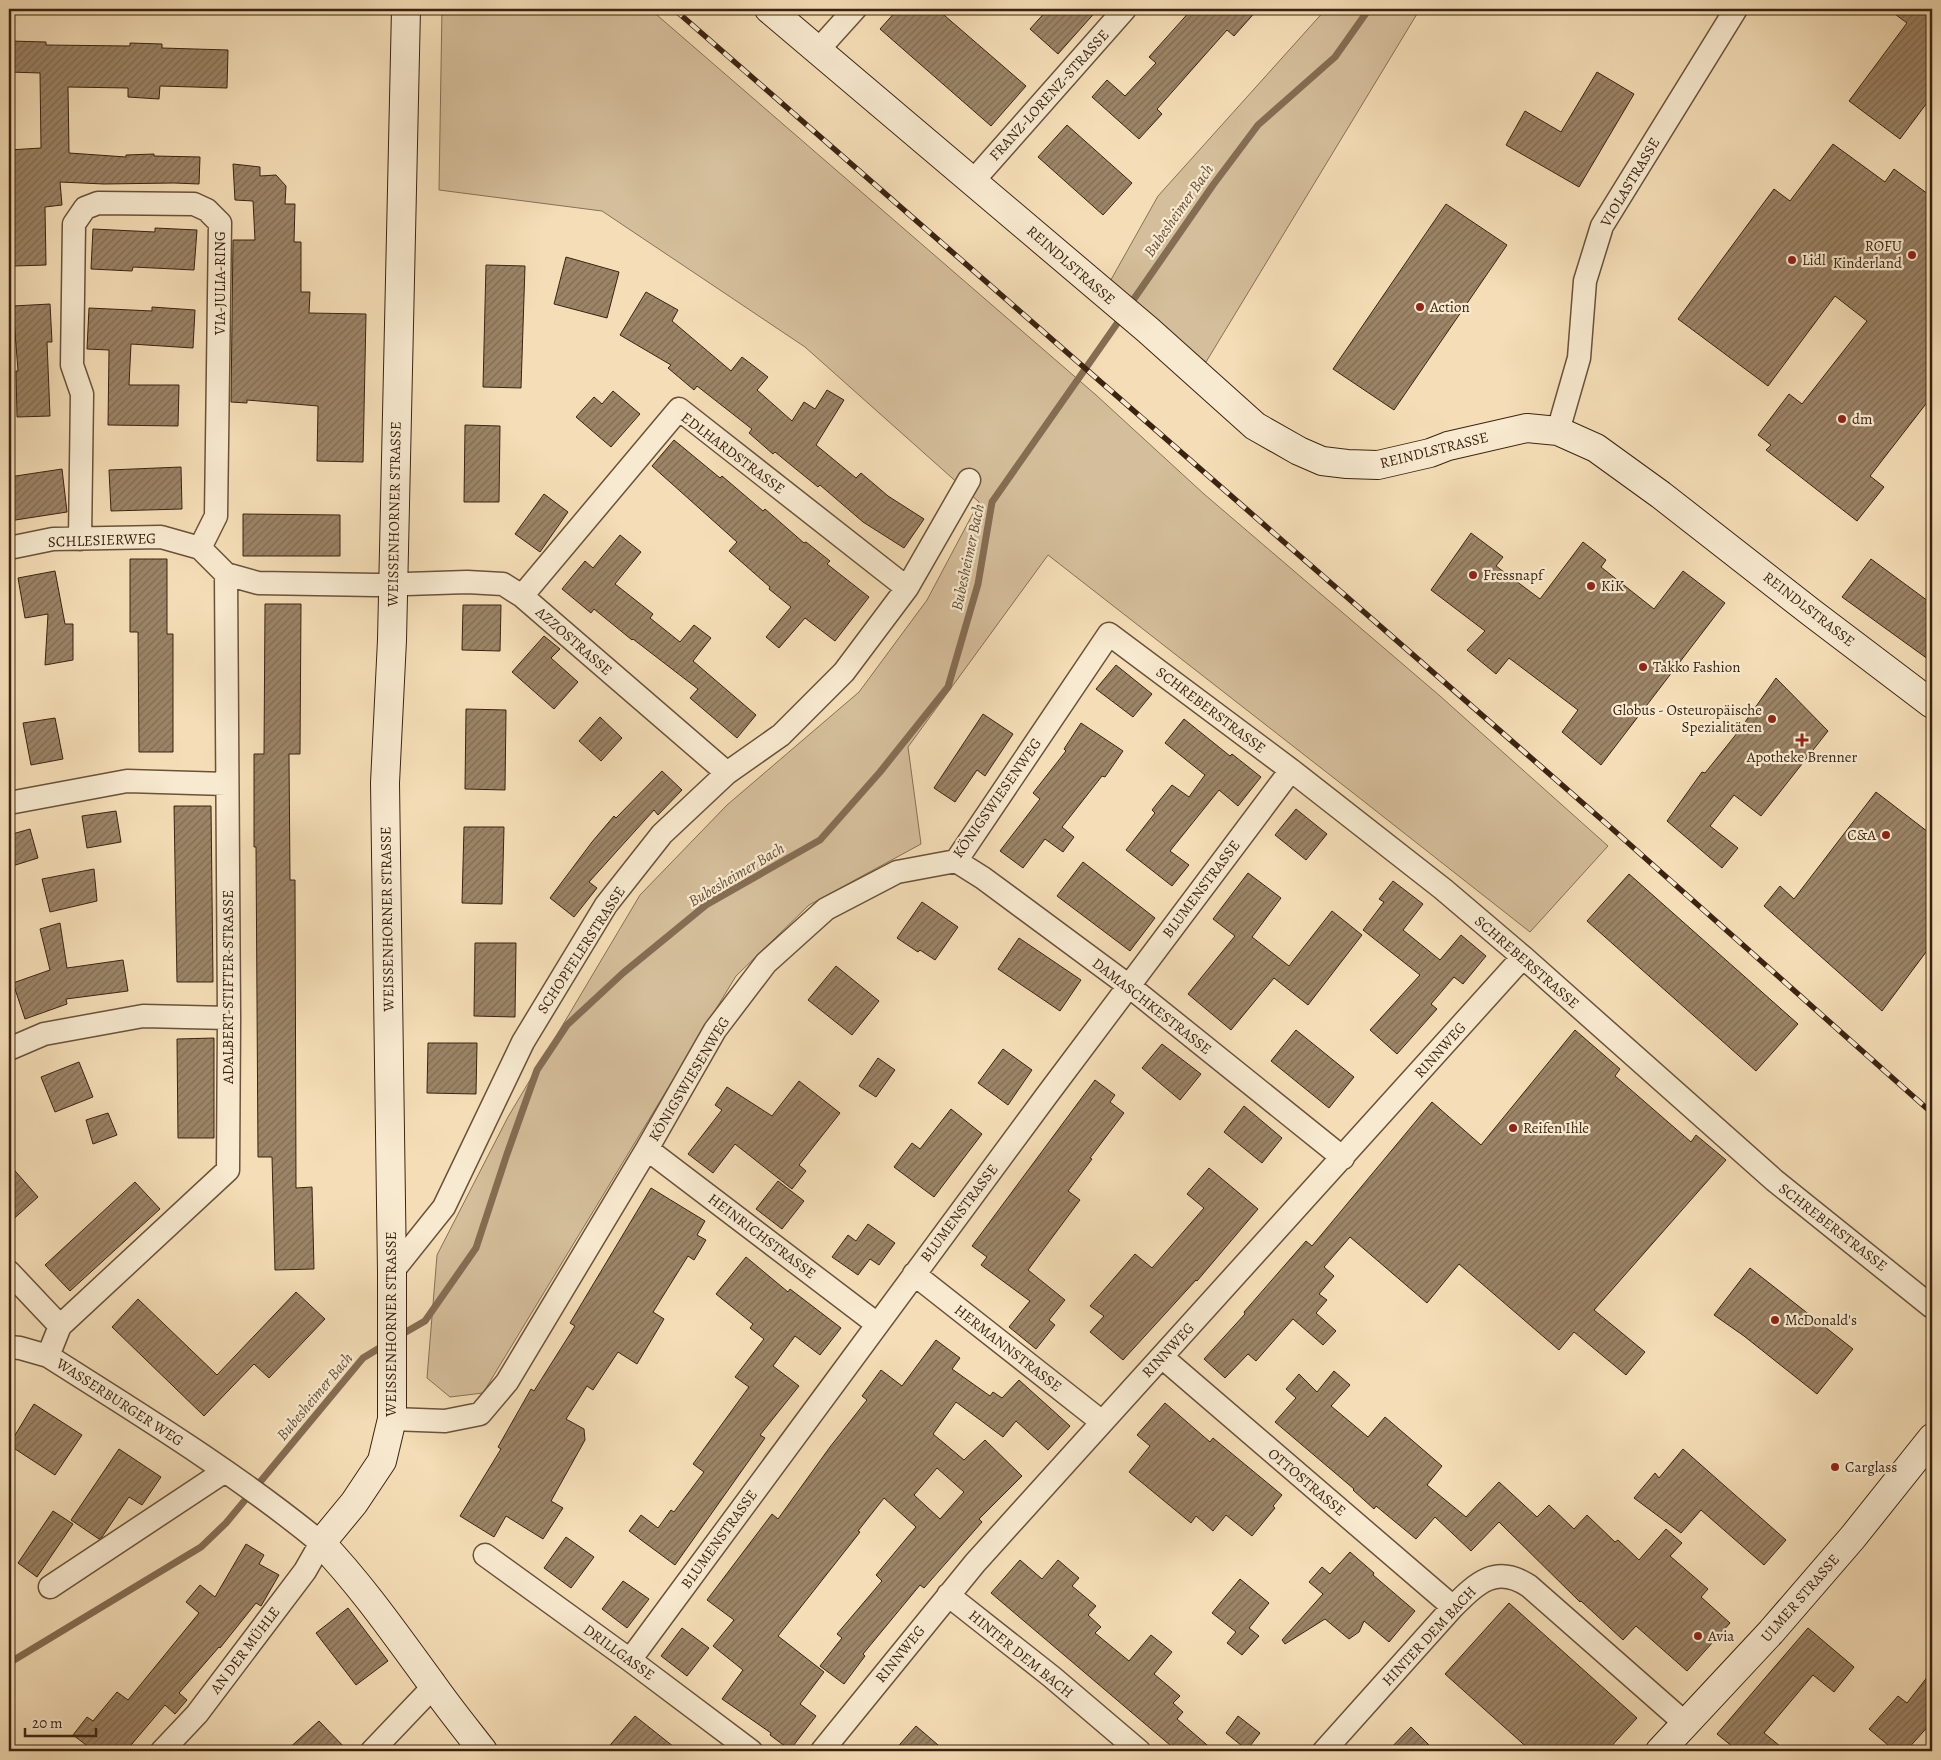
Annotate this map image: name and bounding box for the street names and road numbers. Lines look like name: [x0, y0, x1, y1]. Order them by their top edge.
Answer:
street label: FRANZ-LORENZ-STRASSE: [985, 25, 1113, 165]
street label: VIOLASTRASSE: [1595, 134, 1664, 231]
street label: REINDLSTRASSE: [1022, 221, 1120, 309]
street label: VIA-JULIA-RING: [210, 231, 230, 336]
street label: EDLHARDSTRASSE: [677, 407, 789, 499]
street label: WEISSENHORNER STRASSE: [382, 421, 406, 608]
street label: REINDLSTRASSE: [1378, 427, 1490, 473]
street label: SCHLESIERWEG: [48, 528, 156, 552]
street label: REINDLSTRASSE: [1759, 567, 1859, 651]
street label: AZZOSTRASSE: [531, 602, 616, 680]
street label: SCHREBERSTRASSE: [1152, 662, 1270, 758]
street label: KÖNIGSWIESENWEG: [948, 734, 1046, 862]
street label: WEISSENHORNER STRASSE: [375, 826, 399, 1013]
street label: BLUMENSTRASSE: [1158, 836, 1244, 942]
street label: SCHOPFELERSTRASSE: [532, 882, 630, 1018]
street label: ADALBERT-STIFTER-STRASSE: [218, 890, 238, 1085]
street label: SCHREBERSTRASSE: [1470, 911, 1584, 1013]
street label: DAMASCHKESTRASSE: [1088, 953, 1216, 1059]
street label: KÖNIGSWIESENWEG: [644, 1013, 734, 1145]
street label: RINNWEG: [1410, 1018, 1470, 1082]
street label: BLUMENSTRASSE: [916, 1160, 1002, 1266]
street label: SCHREBERSTRASSE: [1775, 1178, 1891, 1276]
street label: HEINRICHSTRASSE: [704, 1189, 820, 1283]
street label: WEISSENHORNER STRASSE: [381, 1231, 401, 1418]
street label: HERMANNSTRASSE: [950, 1300, 1066, 1396]
street label: RINNWEG: [1137, 1318, 1199, 1382]
street label: WASSERBURGER WEG: [52, 1353, 187, 1451]
street label: OTTOSTRASSE: [1264, 1444, 1350, 1520]
street label: BLUMENSTRASSE: [676, 1485, 762, 1593]
street label: ULMER STRASSE: [1756, 1550, 1844, 1646]
street label: HINTER DEM BACH: [1377, 1582, 1481, 1690]
street label: AN DER MÜHLE: [205, 1602, 284, 1699]
street label: HINTER DEM BACH: [964, 1605, 1078, 1703]
street label: DRILLGASSE: [579, 1619, 659, 1685]
street label: RINNWEG: [871, 1621, 929, 1687]

